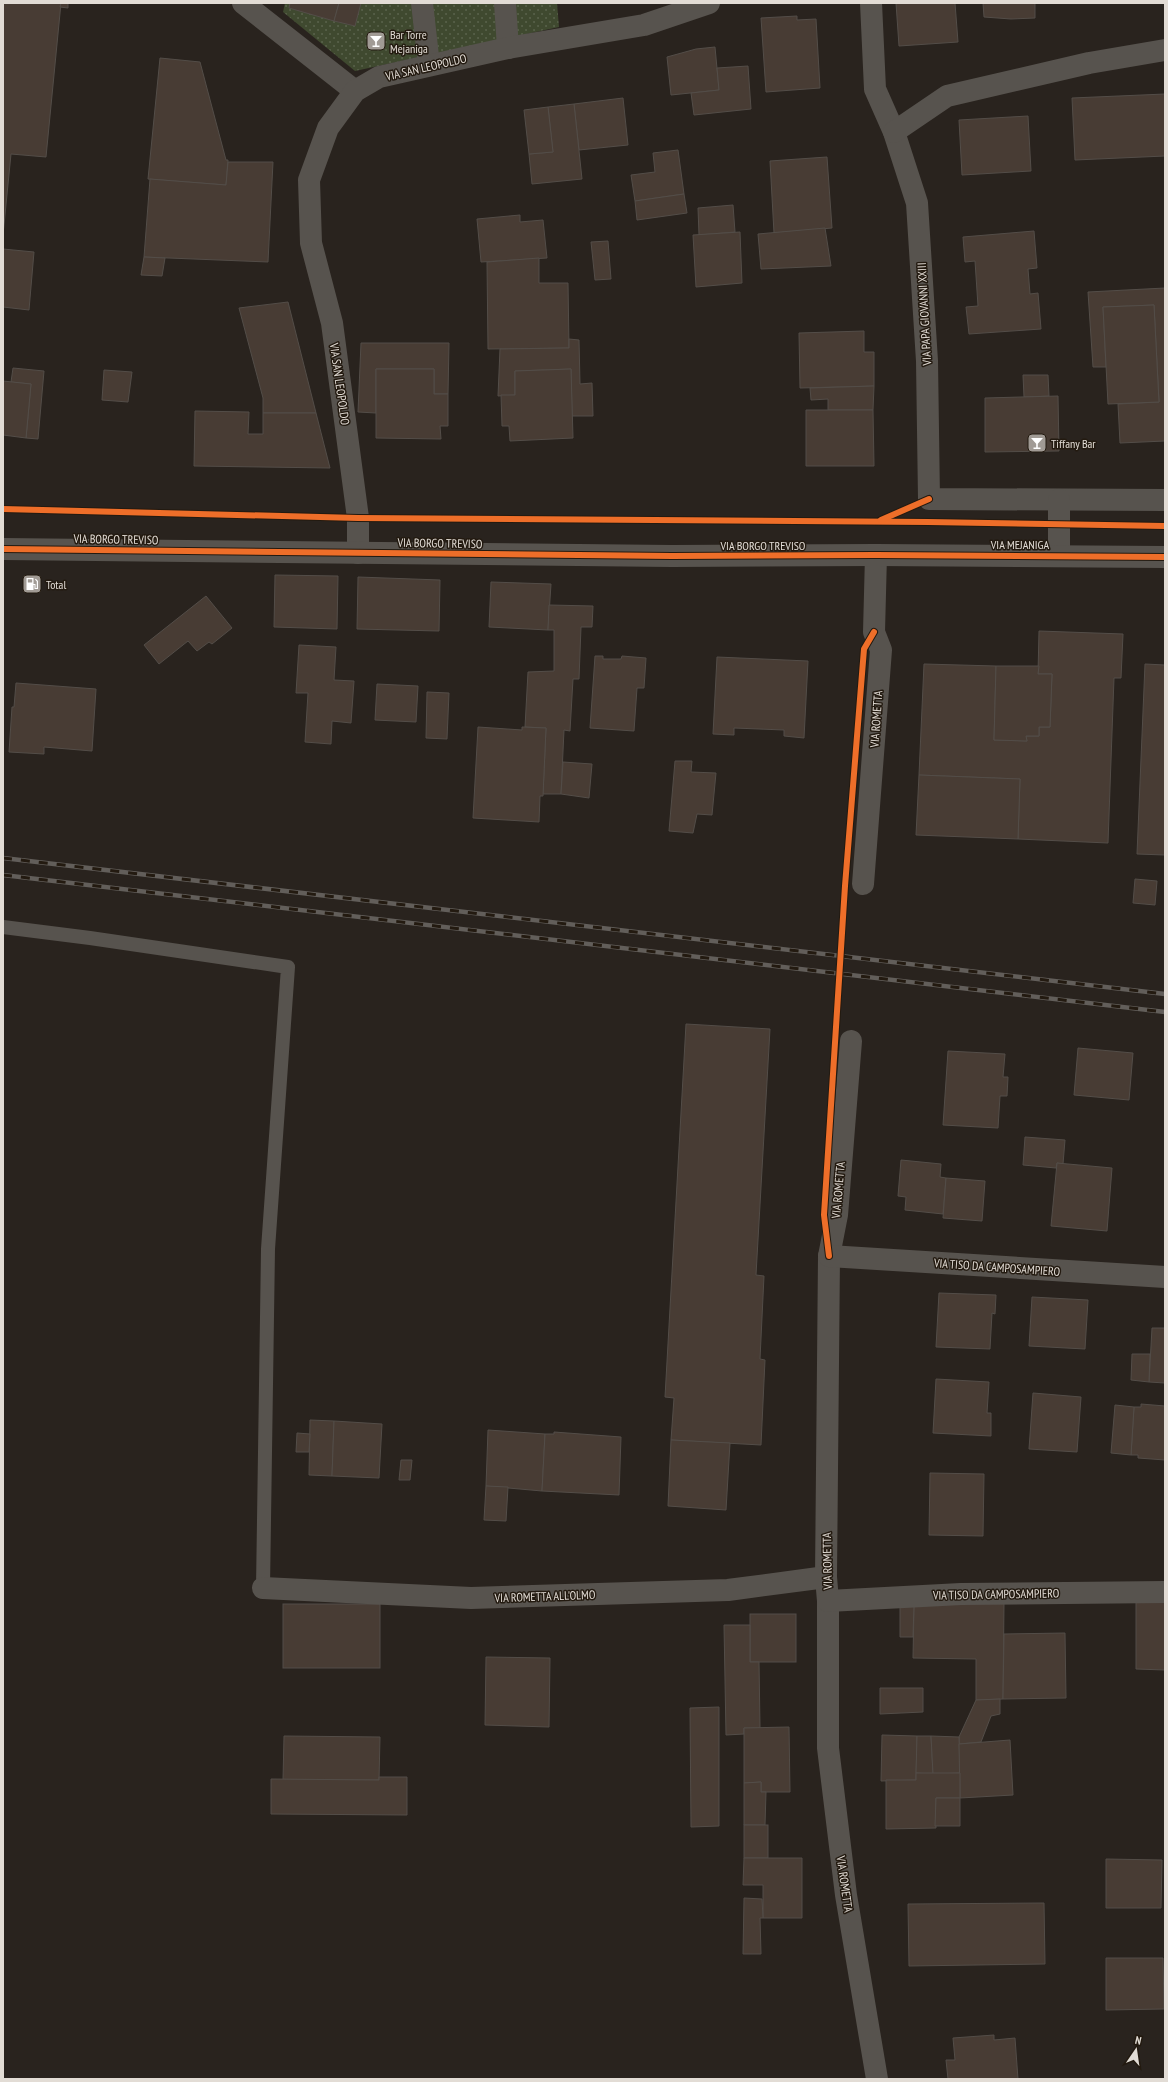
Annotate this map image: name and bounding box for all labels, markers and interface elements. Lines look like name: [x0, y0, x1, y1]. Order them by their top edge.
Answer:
place label: Bar Torre Mejaniga: [390, 27, 428, 56]
bar icon: Bar Torre Mejaniga: [365, 30, 387, 52]
street label: VIA SAN LEOPOLDO: [383, 50, 468, 84]
street label: VIA PAPA GIOVANNI XXIII: [914, 262, 934, 367]
street label: VIA SAN LEOPOLDO: [327, 341, 353, 426]
bar icon: Tiffany Bar: [1026, 432, 1048, 454]
place label: Tiffany Bar: [1051, 436, 1096, 451]
street label: VIA BORGO TREVISO: [72, 531, 159, 547]
street label: VIA BORGO TREVISO: [396, 535, 483, 551]
street label: VIA MEJANIGA: [990, 537, 1050, 552]
street label: VIA BORGO TREVISO: [720, 538, 806, 553]
fuel station icon: Total: [21, 573, 43, 595]
place label: Total: [46, 577, 66, 592]
street label: VIA ROMETTA: [866, 690, 885, 749]
street label: VIA ROMETTA: [828, 1161, 848, 1220]
street label: VIA TISO DA CAMPOSAMPIERO: [932, 1255, 1061, 1279]
street label: VIA ROMETTA: [819, 1532, 835, 1591]
street label: VIA TISO DA CAMPOSAMPIERO: [932, 1585, 1060, 1603]
street label: VIA ROMETTA ALL'OLMO: [493, 1587, 596, 1605]
street label: VIA ROMETTA: [833, 1854, 856, 1914]
north arrow: [1116, 2030, 1156, 2070]
text: N: [1134, 2033, 1143, 2048]

